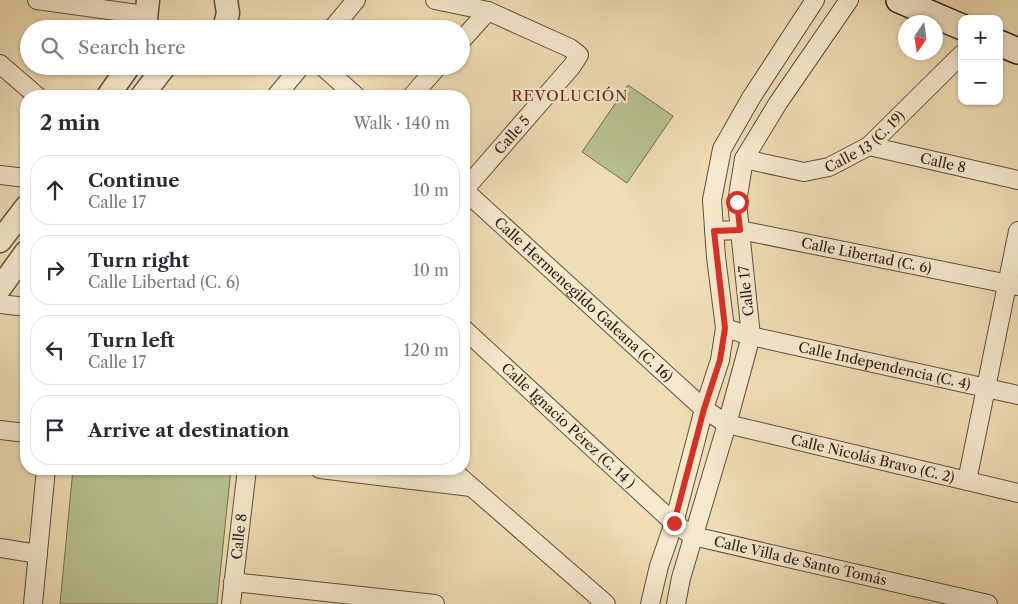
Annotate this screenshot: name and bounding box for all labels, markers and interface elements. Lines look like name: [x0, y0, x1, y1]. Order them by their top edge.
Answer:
north arrow: [898, 15, 943, 60]
map controls: [958, 15, 1003, 105]
button: +: [958, 15, 1003, 60]
search box: [20, 20, 470, 75]
icon: search: [38, 34, 66, 62]
text: Search here: [78, 36, 186, 59]
button: −: [958, 60, 1003, 105]
district label: REVOLUCIÓN: [512, 86, 628, 105]
street label: Calle 13 (C. 19): [822, 107, 909, 177]
text: 2 min: [40, 110, 100, 135]
street label: Calle 5: [490, 112, 534, 158]
text: Walk · 140 m: [353, 113, 450, 133]
street label: Calle 8: [918, 149, 968, 177]
text: Continue: [88, 169, 180, 192]
icon: ahead: [41, 176, 69, 204]
text: 10 m: [413, 180, 449, 200]
route start: [726, 191, 749, 214]
text: Calle 17: [88, 192, 146, 212]
street label: Calle Hermenegildo Galeana (C. 16): [491, 213, 677, 385]
street label: Calle Libertad (C. 6): [800, 234, 933, 277]
text: Turn right: [88, 249, 189, 272]
icon: right: [41, 256, 69, 284]
text: 10 m: [413, 260, 449, 280]
street label: Calle 17: [734, 265, 758, 317]
text: Calle Libertad (C. 6): [88, 272, 240, 292]
text: Turn left: [88, 329, 175, 352]
icon: left: [41, 336, 69, 364]
street label: Calle Independencia (C. 4): [797, 338, 972, 393]
text: 120 m: [404, 340, 449, 360]
text: Calle 17: [88, 352, 146, 372]
street label: Calle Ignacio Pérez (C. 14 ): [498, 359, 639, 492]
icon: arrive: [41, 416, 69, 444]
text: Arrive at destination: [88, 419, 289, 442]
street label: Calle Nicolás Bravo (C. 2): [789, 430, 956, 487]
street label: Calle 8: [227, 512, 251, 561]
route end: [663, 512, 686, 535]
street label: Calle Villa de Santo Tomás: [712, 532, 889, 589]

